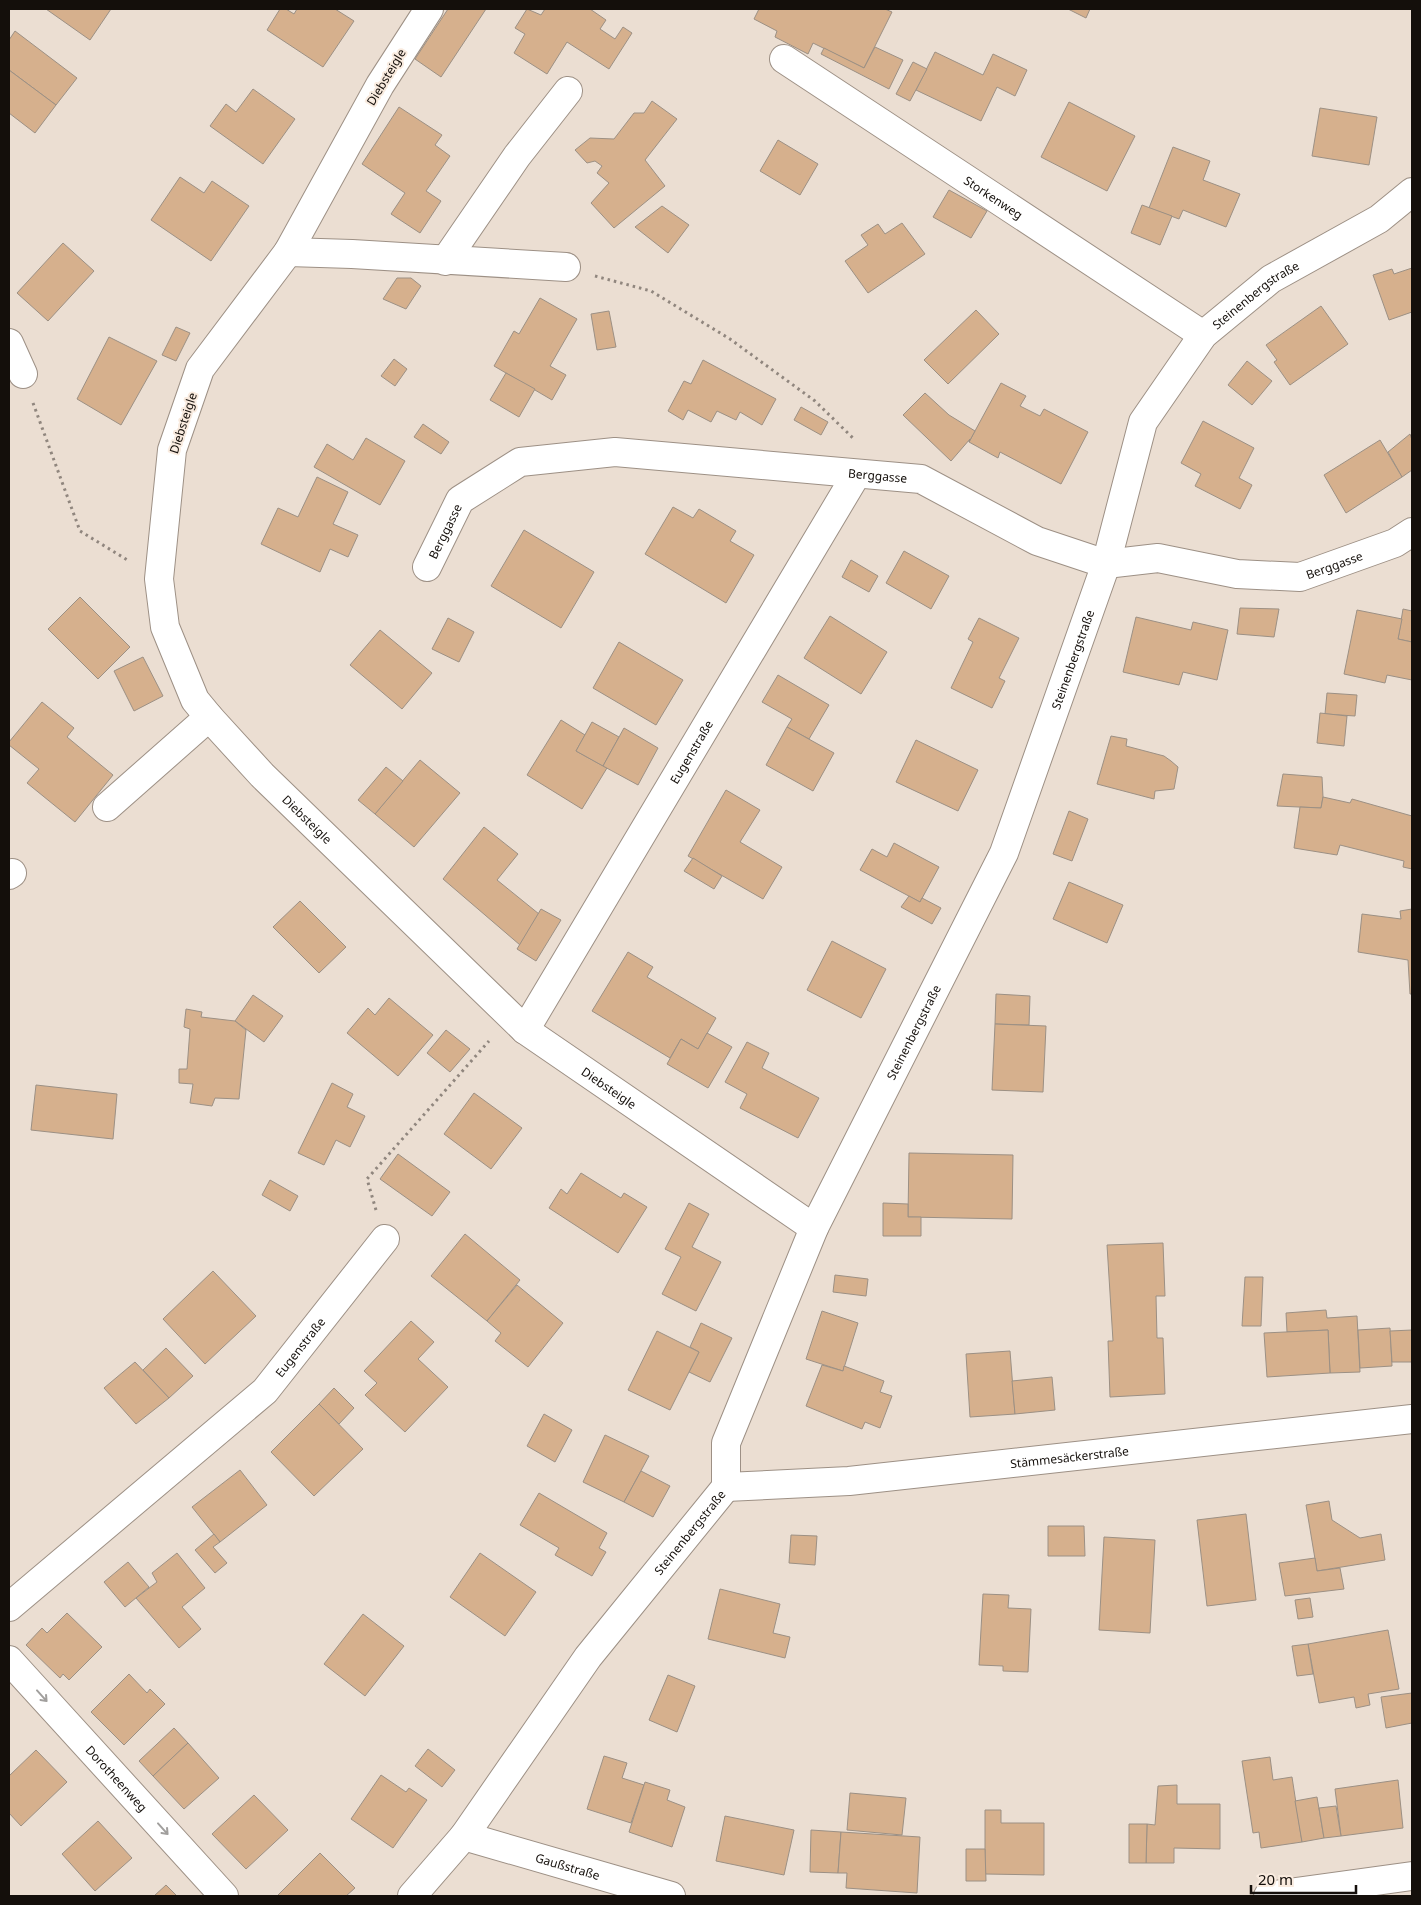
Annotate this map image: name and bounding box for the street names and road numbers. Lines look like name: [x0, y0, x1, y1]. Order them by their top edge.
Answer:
street label: Diebsteigle: [362, 45, 410, 108]
street label: Storkenweg: [961, 171, 1026, 223]
street label: Steinenbergstraße: [1208, 257, 1302, 333]
street label: Diebsteigle: [165, 390, 201, 456]
street label: Berggasse: [847, 464, 908, 486]
street label: Berggasse: [424, 501, 465, 561]
street label: Berggasse: [1303, 547, 1365, 583]
street label: Steinenbergstraße: [1047, 607, 1098, 712]
street label: Eugenstraße: [665, 716, 717, 787]
street label: Diebsteigle: [279, 791, 336, 847]
street label: Steinenbergstraße: [882, 981, 945, 1083]
street label: Diebsteigle: [578, 1063, 640, 1113]
street label: Eugenstraße: [271, 1313, 329, 1380]
street label: Stämmesäckerstraße: [1009, 1442, 1130, 1472]
street label: Steinenbergstraße: [650, 1486, 729, 1578]
street label: Dorotheenweg: [82, 1741, 151, 1815]
street label: Gaußstraße: [533, 1849, 602, 1884]

